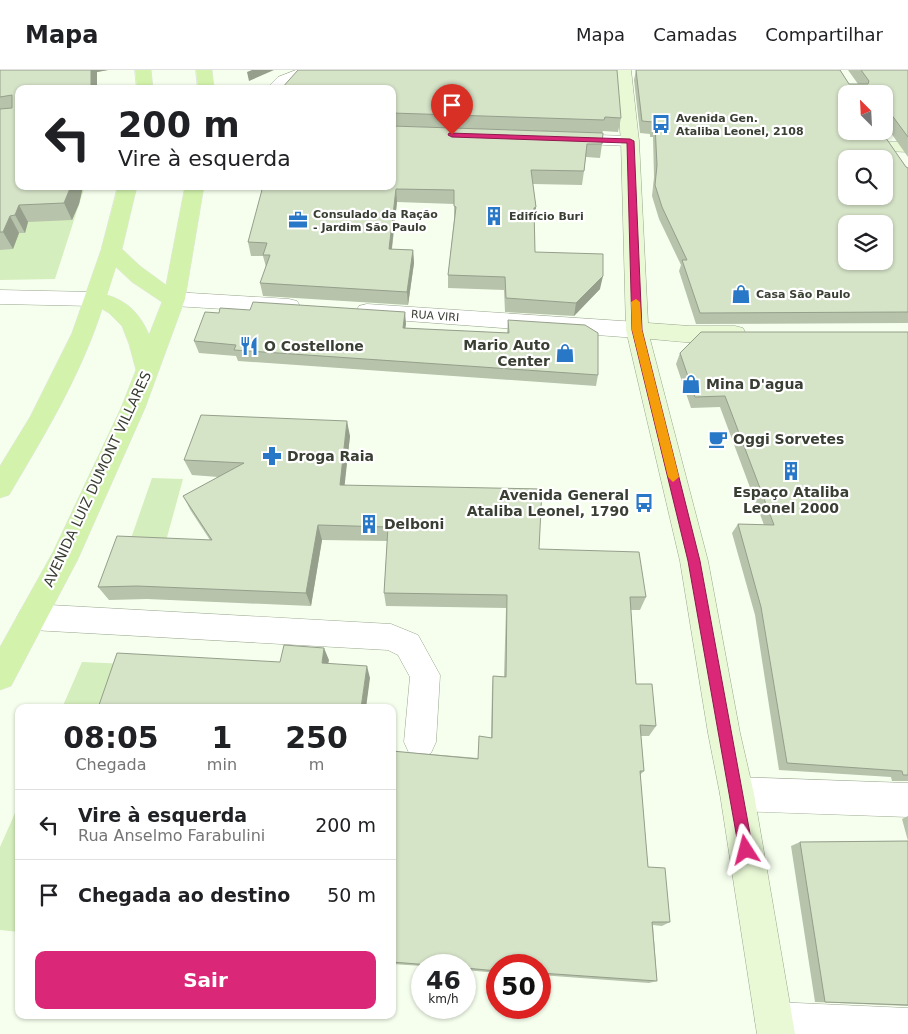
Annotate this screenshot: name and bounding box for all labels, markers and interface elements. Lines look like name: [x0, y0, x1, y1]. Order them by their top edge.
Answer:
text: Mapa: [25, 21, 98, 49]
text: Mapa: [576, 24, 625, 45]
text: Camadas: [653, 24, 737, 45]
text: Compartilhar: [765, 24, 883, 45]
pin: [431, 84, 473, 135]
north arrow: [838, 85, 892, 140]
map controls: [838, 85, 893, 270]
icon: arrive: [438, 91, 466, 119]
icon: left: [35, 105, 100, 170]
text: 200 m: [118, 105, 240, 145]
place label: Avenida Gen. Ataliba Leonel, 2108: [676, 112, 804, 138]
bus stop icon: Avenida Gen. Ataliba Leonel, 2108: [650, 113, 672, 135]
text: Vire à esquerda: [118, 146, 291, 171]
button: search: [838, 150, 893, 205]
building icon: Edifício Buri: [483, 205, 505, 227]
place label: Consulado da Ração - Jardim São Paulo: [313, 208, 438, 234]
office icon: Consulado da Ração - Jardim São Paulo: [287, 209, 309, 231]
place label: Edifício Buri: [509, 210, 584, 223]
button: layers: [838, 215, 893, 270]
shop icon: Casa São Paulo: [730, 283, 752, 305]
place label: Casa São Paulo: [756, 288, 851, 301]
street label: RUA VIRI: [410, 308, 460, 324]
restaurant icon: O Costellone: [238, 335, 260, 357]
place label: Mario Auto Center: [463, 337, 550, 369]
place label: O Costellone: [264, 338, 364, 354]
shop icon: Mario Auto Center: [554, 342, 576, 364]
street label: AVENIDA LUIZ DUMONT VILLARES: [40, 369, 154, 589]
shop icon: Mina D'agua: [680, 373, 702, 395]
place label: Mina D'agua: [706, 376, 804, 392]
cafe icon: Oggi Sorvetes: [707, 428, 729, 450]
place label: Oggi Sorvetes: [733, 431, 844, 447]
pharmacy icon: Droga Raia: [261, 445, 283, 467]
place label: Droga Raia: [287, 448, 374, 464]
building icon: Espaço Ataliba Leonel 2000: [780, 460, 802, 482]
place label: Espaço Ataliba Leonel 2000: [733, 484, 849, 516]
place label: Avenida General Ataliba Leonel, 1790: [467, 487, 629, 519]
bus stop icon: Avenida General Ataliba Leonel, 1790: [633, 492, 655, 514]
building icon: Delboni: [358, 513, 380, 535]
place label: Delboni: [384, 516, 444, 532]
text: 08:05: [63, 720, 159, 755]
text: 1: [211, 720, 232, 755]
text: 250: [285, 720, 348, 755]
text: Chegada: [75, 755, 146, 774]
text: min: [207, 755, 237, 774]
text: m: [309, 755, 324, 774]
text: Vire à esquerda: [78, 804, 247, 826]
icon: left: [35, 811, 63, 839]
text: 200 m: [315, 814, 376, 836]
position arrow: [719, 823, 771, 875]
text: Rua Anselmo Farabulini: [78, 826, 265, 845]
icon: arrive: [35, 881, 63, 909]
text: Chegada ao destino: [78, 884, 290, 906]
text: 50 m: [327, 884, 376, 906]
button: Sair: [35, 951, 376, 1009]
speed limit sign: 50: [486, 954, 551, 1019]
text: 46: [426, 966, 461, 995]
text: km/h: [428, 992, 459, 1006]

